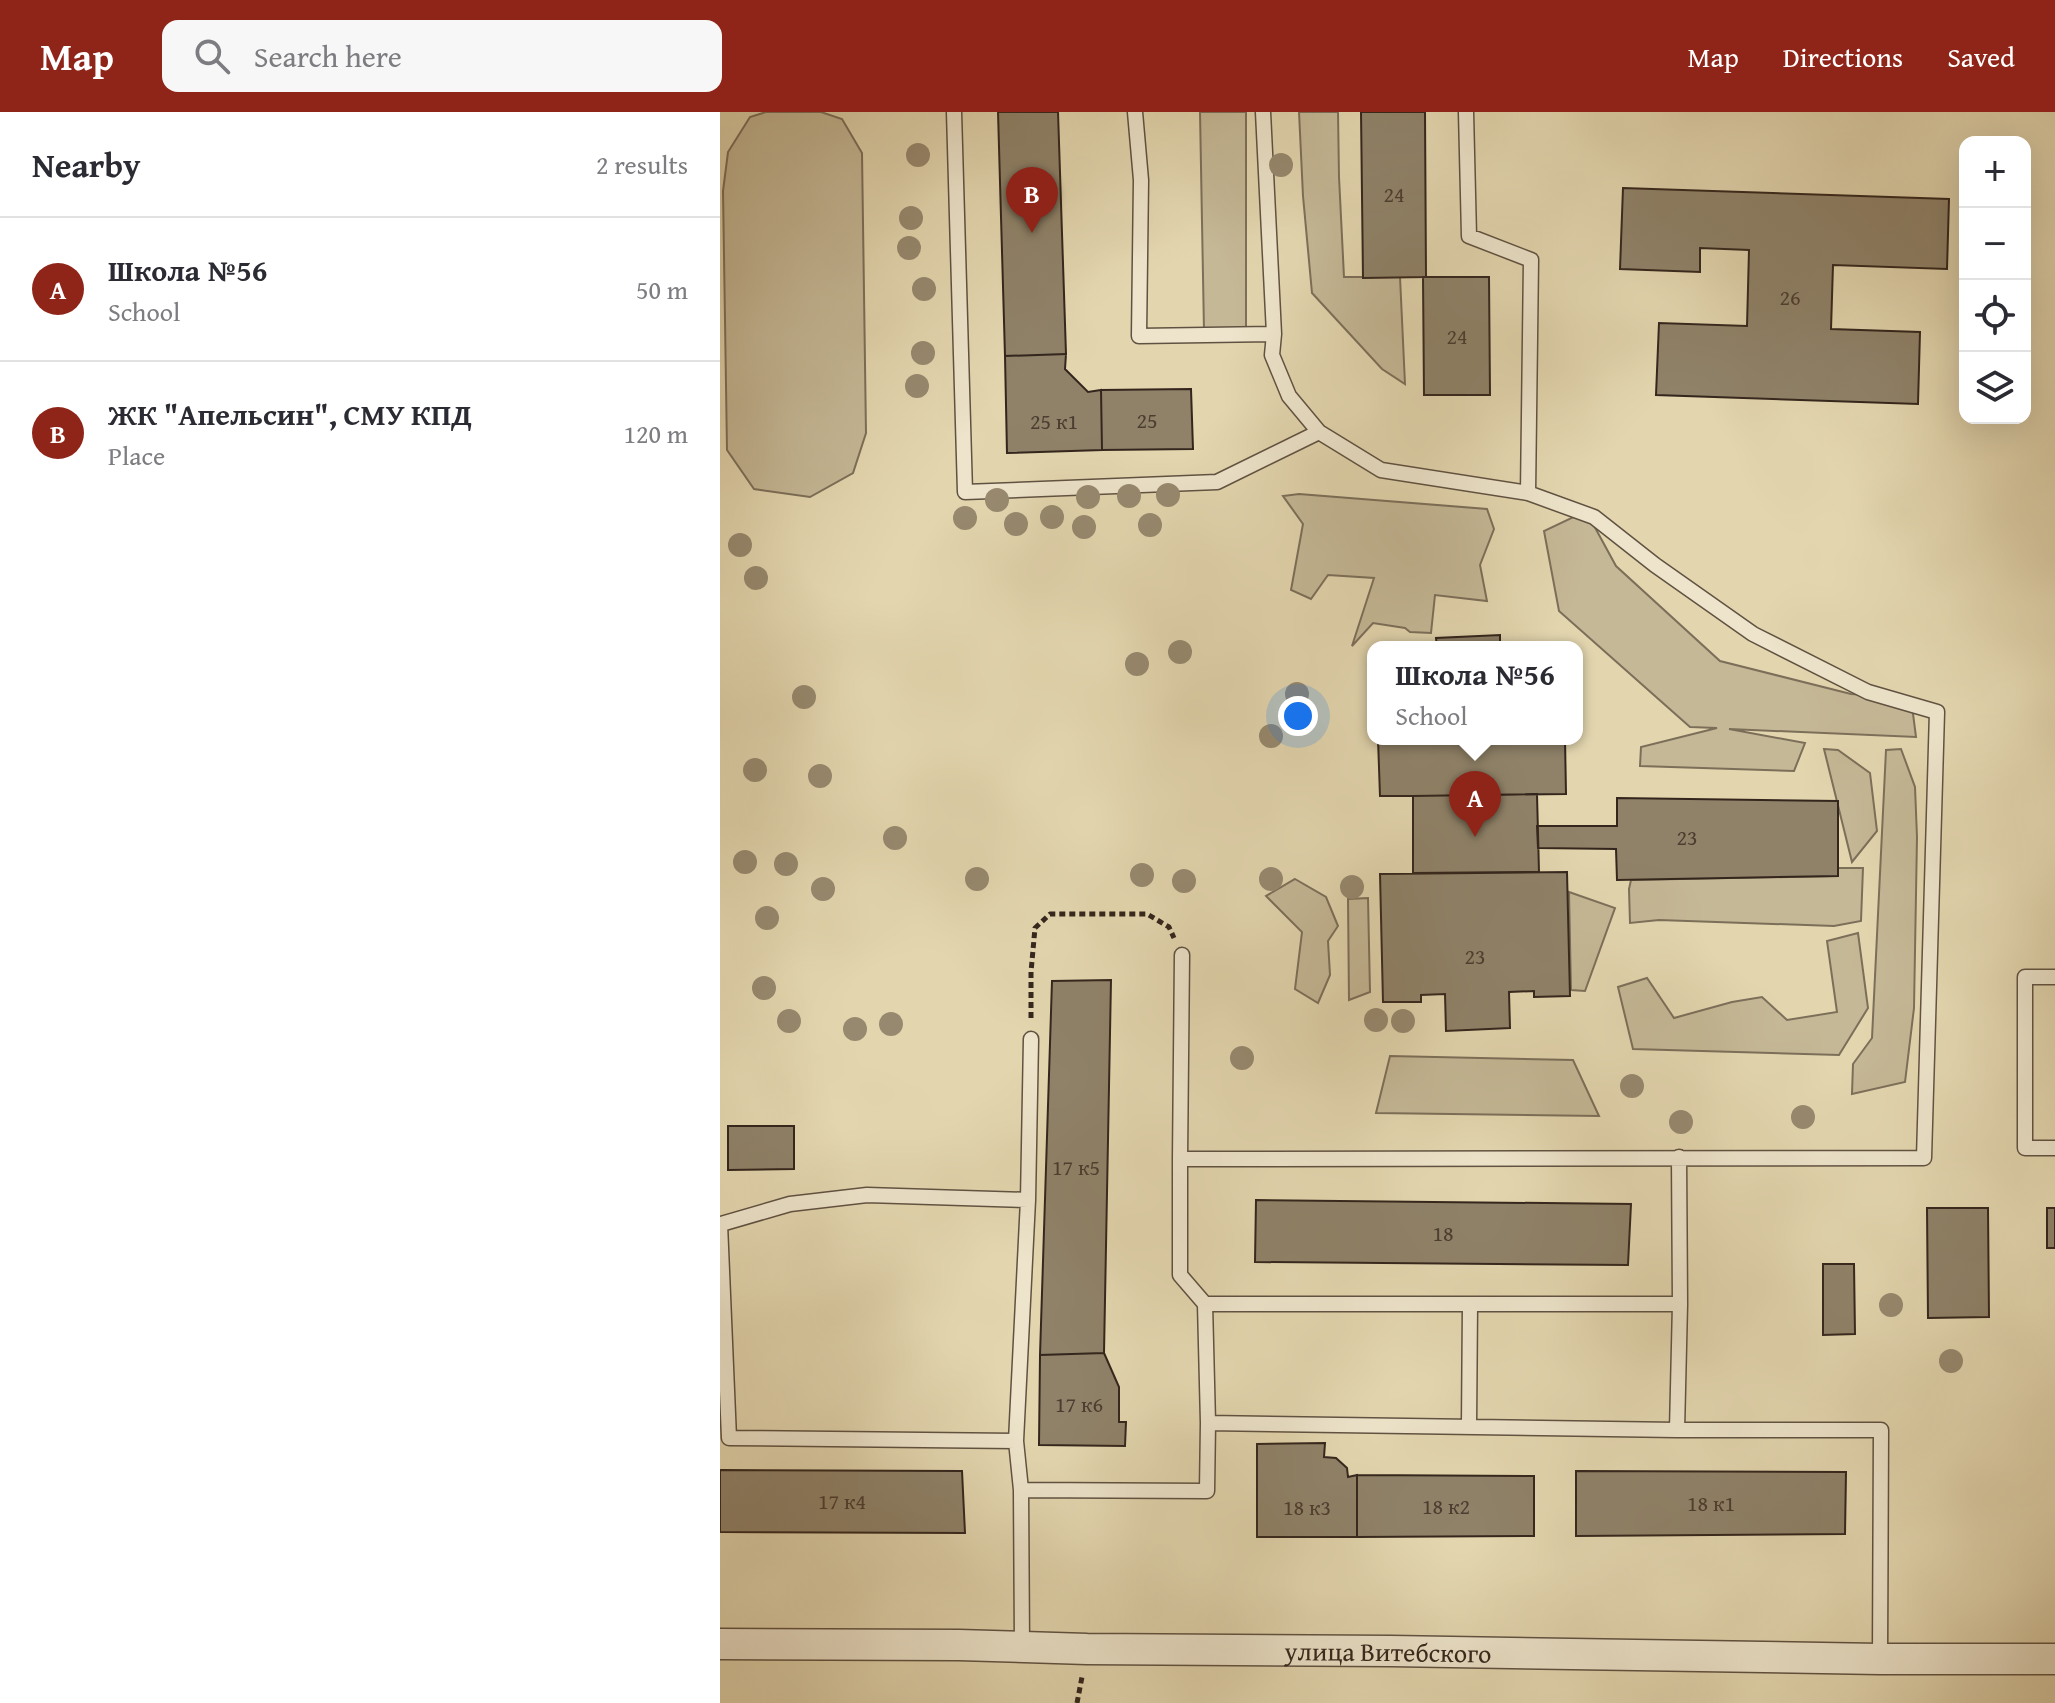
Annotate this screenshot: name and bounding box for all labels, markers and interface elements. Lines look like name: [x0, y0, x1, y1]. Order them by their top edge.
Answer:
search box: [162, 20, 722, 92]
text: Map: [40, 28, 114, 84]
icon: search: [190, 34, 234, 78]
text: Search here: [254, 34, 402, 78]
text: Map: [1687, 36, 1739, 77]
text: Directions: [1783, 36, 1903, 77]
text: Saved: [1947, 36, 2015, 77]
map controls: [1959, 136, 2031, 424]
button: +: [1959, 136, 2031, 208]
text: Nearby: [32, 140, 141, 189]
text: 2 results: [596, 145, 688, 184]
pin: B: [1006, 167, 1058, 233]
house number: 24: [1383, 178, 1405, 210]
button: −: [1959, 208, 2031, 280]
text: Школа №56: [108, 248, 267, 292]
text: A: [50, 270, 66, 309]
text: 50 m: [636, 270, 688, 309]
button: locate: [1959, 280, 2031, 352]
house number: 26: [1779, 281, 1801, 313]
text: School: [108, 292, 180, 331]
house number: 24: [1446, 320, 1468, 352]
button: layers: [1959, 352, 2031, 424]
text: ЖК "Апельсин", СМУ КПД: [108, 392, 472, 436]
house number: 25: [1136, 404, 1158, 436]
house number: 25 к1: [1030, 405, 1078, 437]
text: B: [50, 414, 66, 453]
text: 120 m: [623, 414, 688, 453]
text: Place: [108, 436, 165, 475]
popup: [1367, 641, 1583, 745]
text: Школа №56: [1395, 652, 1555, 696]
your location: [1278, 696, 1318, 736]
text: School: [1395, 696, 1468, 735]
pin: A: [1449, 771, 1501, 837]
house number: 23: [1676, 821, 1698, 853]
house number: 23: [1464, 940, 1486, 972]
house number: 17 к5: [1052, 1151, 1100, 1183]
house number: 18: [1432, 1217, 1454, 1249]
house number: 17 к6: [1055, 1388, 1103, 1420]
house number: 17 к4: [818, 1485, 866, 1517]
house number: 18 к1: [1687, 1487, 1735, 1519]
house number: 18 к2: [1422, 1490, 1470, 1522]
house number: 18 к3: [1283, 1491, 1331, 1523]
street label: улица Витебского: [1283, 1631, 1492, 1672]

